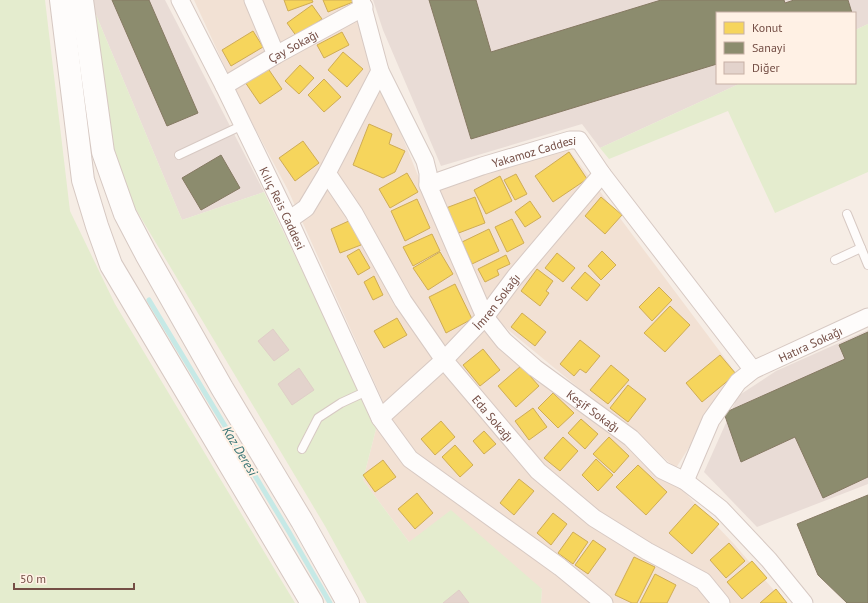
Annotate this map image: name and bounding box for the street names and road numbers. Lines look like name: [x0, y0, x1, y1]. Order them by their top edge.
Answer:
street label: Çay Sokağı: [265, 26, 321, 66]
street label: Yakamoz Caddesi: [490, 133, 576, 170]
street label: Kılıç Reis Caddesi: [257, 164, 309, 252]
street label: İmren Sokağı: [470, 270, 523, 333]
street label: Hatıra Sokağı: [776, 322, 844, 365]
street label: Keşif Sokağı: [564, 386, 623, 435]
street label: Eda Sokağı: [469, 392, 517, 444]

